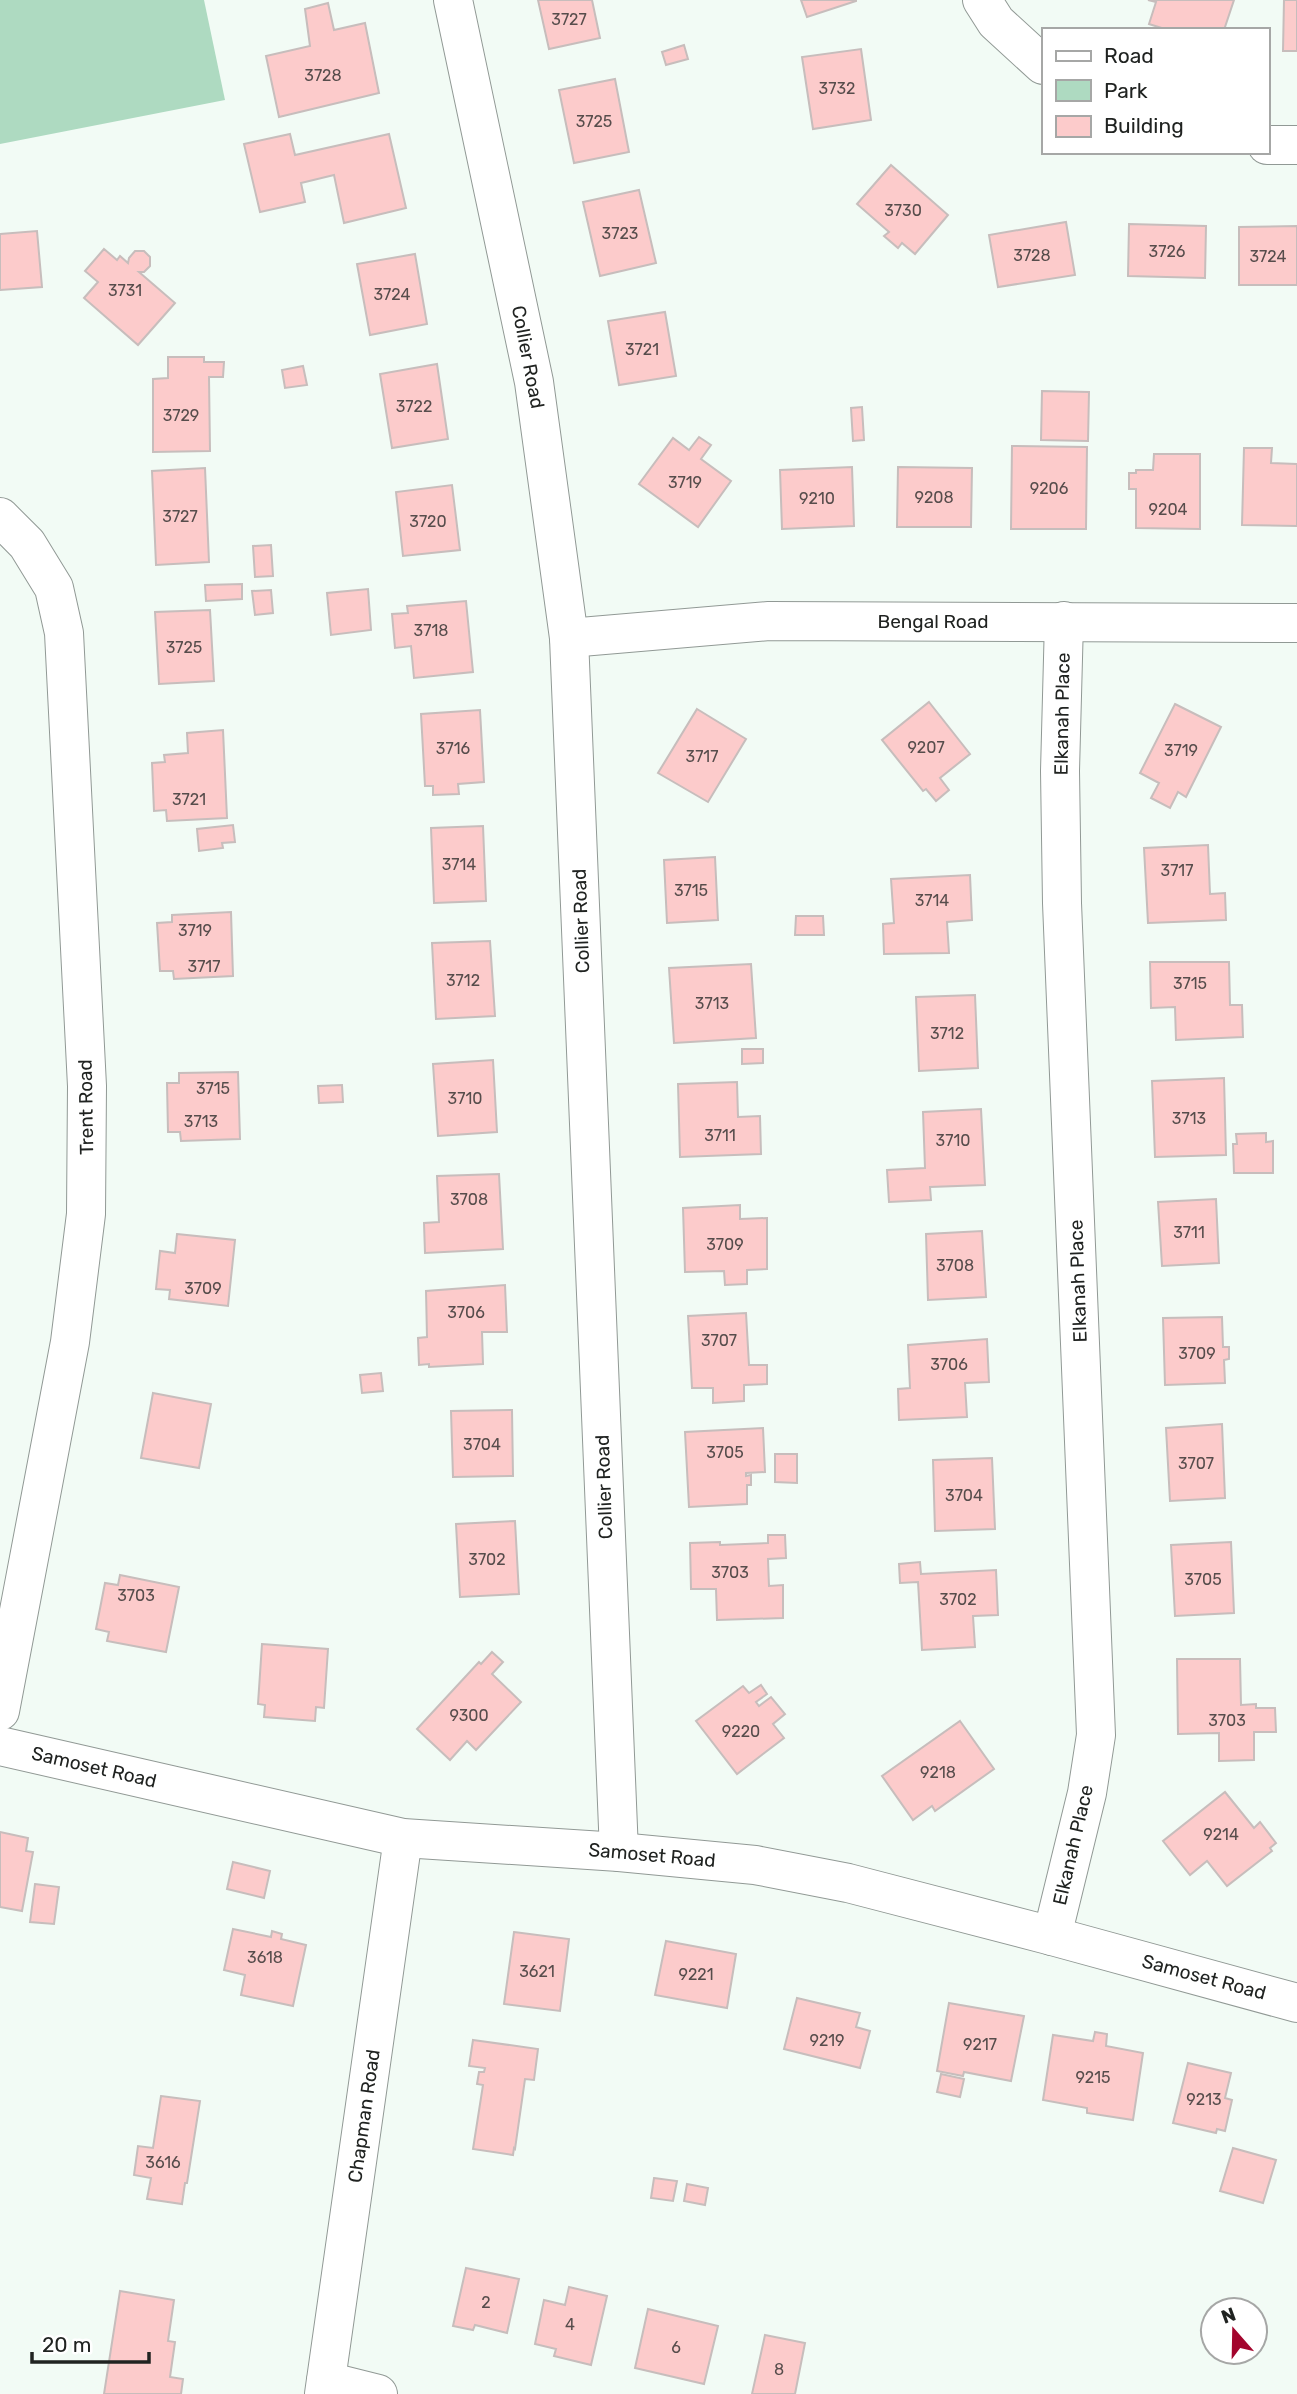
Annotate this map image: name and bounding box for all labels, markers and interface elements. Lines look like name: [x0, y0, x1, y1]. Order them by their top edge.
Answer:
house number: 3727: [551, 10, 587, 29]
legend: [1042, 28, 1269, 154]
text: Road: [1104, 43, 1154, 68]
house number: 3728: [304, 66, 342, 85]
text: Park: [1104, 78, 1148, 103]
house number: 3732: [819, 79, 855, 98]
house number: 3725: [576, 112, 612, 131]
text: Building: [1104, 113, 1184, 138]
house number: 3730: [884, 201, 922, 220]
house number: 3723: [602, 224, 638, 243]
house number: 3726: [1149, 242, 1186, 261]
house number: 3728: [1013, 246, 1051, 265]
house number: 3724: [1250, 247, 1287, 266]
house number: 3731: [108, 281, 142, 300]
house number: 3724: [374, 285, 411, 304]
street label: Collier Road: [507, 304, 549, 410]
house number: 3721: [625, 340, 659, 359]
house number: 3722: [396, 397, 432, 416]
house number: 3729: [163, 406, 199, 425]
house number: 3719: [668, 473, 702, 492]
house number: 9206: [1030, 479, 1069, 498]
house number: 9208: [914, 488, 954, 507]
house number: 9210: [799, 489, 835, 508]
house number: 9204: [1149, 500, 1188, 519]
house number: 3727: [162, 507, 198, 526]
house number: 3720: [409, 512, 447, 531]
street label: Bengal Road: [878, 610, 988, 633]
house number: 3718: [414, 621, 448, 640]
house number: 3725: [166, 638, 202, 657]
street label: Elkanah Place: [1049, 652, 1075, 776]
house number: 9207: [907, 738, 945, 757]
house number: 3716: [436, 739, 471, 758]
house number: 3719: [1164, 741, 1198, 760]
house number: 3717: [686, 747, 718, 766]
house number: 3721: [172, 790, 206, 809]
house number: 3714: [442, 855, 476, 874]
house number: 3717: [1161, 861, 1193, 880]
street label: Collier Road: [568, 868, 594, 974]
house number: 3715: [674, 881, 708, 900]
house number: 3714: [915, 891, 949, 910]
house number: 3719: [178, 921, 212, 940]
house number: 3717: [188, 957, 220, 976]
house number: 3712: [446, 971, 480, 990]
house number: 3715: [1173, 974, 1207, 993]
house number: 3713: [695, 994, 729, 1013]
house number: 3712: [930, 1024, 964, 1043]
street label: Trent Road: [74, 1059, 98, 1155]
house number: 3715: [196, 1079, 230, 1098]
house number: 3710: [448, 1089, 482, 1108]
house number: 3713: [1172, 1109, 1206, 1128]
house number: 3713: [184, 1112, 218, 1131]
house number: 3711: [704, 1126, 736, 1145]
house number: 3710: [936, 1131, 970, 1150]
house number: 3708: [450, 1190, 488, 1209]
street label: Elkanah Place: [1064, 1219, 1092, 1343]
house number: 3711: [1173, 1223, 1205, 1242]
house number: 3709: [706, 1235, 744, 1254]
house number: 3708: [936, 1256, 974, 1275]
house number: 3709: [184, 1279, 222, 1298]
house number: 3706: [447, 1303, 485, 1322]
house number: 3707: [701, 1331, 737, 1350]
house number: 3709: [1178, 1344, 1216, 1363]
house number: 3706: [930, 1355, 968, 1374]
street label: Collier Road: [591, 1434, 617, 1540]
house number: 3704: [463, 1435, 501, 1454]
house number: 3705: [706, 1443, 744, 1462]
house number: 3707: [1178, 1454, 1214, 1473]
house number: 3704: [945, 1486, 983, 1505]
house number: 3702: [468, 1550, 506, 1569]
house number: 3703: [711, 1563, 749, 1582]
house number: 3705: [1184, 1570, 1222, 1589]
house number: 3703: [117, 1586, 155, 1605]
house number: 3702: [939, 1590, 977, 1609]
house number: 9300: [449, 1706, 489, 1725]
house number: 3703: [1208, 1711, 1246, 1730]
house number: 9220: [722, 1722, 760, 1741]
street label: Samoset Road: [29, 1741, 159, 1793]
house number: 9218: [920, 1763, 956, 1782]
street label: Elkanah Place: [1048, 1783, 1098, 1907]
house number: 9214: [1203, 1825, 1239, 1844]
street label: Samoset Road: [587, 1838, 717, 1872]
house number: 3618: [247, 1948, 283, 1967]
street label: Samoset Road: [1139, 1949, 1269, 2005]
house number: 3621: [519, 1962, 555, 1981]
house number: 9221: [678, 1965, 714, 1984]
house number: 9219: [809, 2031, 845, 2050]
house number: 9217: [963, 2035, 997, 2054]
street label: Chapman Road: [343, 2048, 385, 2184]
house number: 9215: [1075, 2068, 1111, 2087]
house number: 9213: [1186, 2090, 1222, 2109]
house number: 3616: [145, 2153, 181, 2172]
house number: 2: [481, 2293, 491, 2312]
north arrow: [1199, 2296, 1269, 2366]
text: N: [1218, 2302, 1239, 2329]
house number: 4: [565, 2315, 575, 2334]
scale bar: [32, 2320, 149, 2364]
text: 20 m: [42, 2332, 91, 2357]
house number: 6: [671, 2338, 681, 2357]
house number: 8: [774, 2360, 784, 2379]

